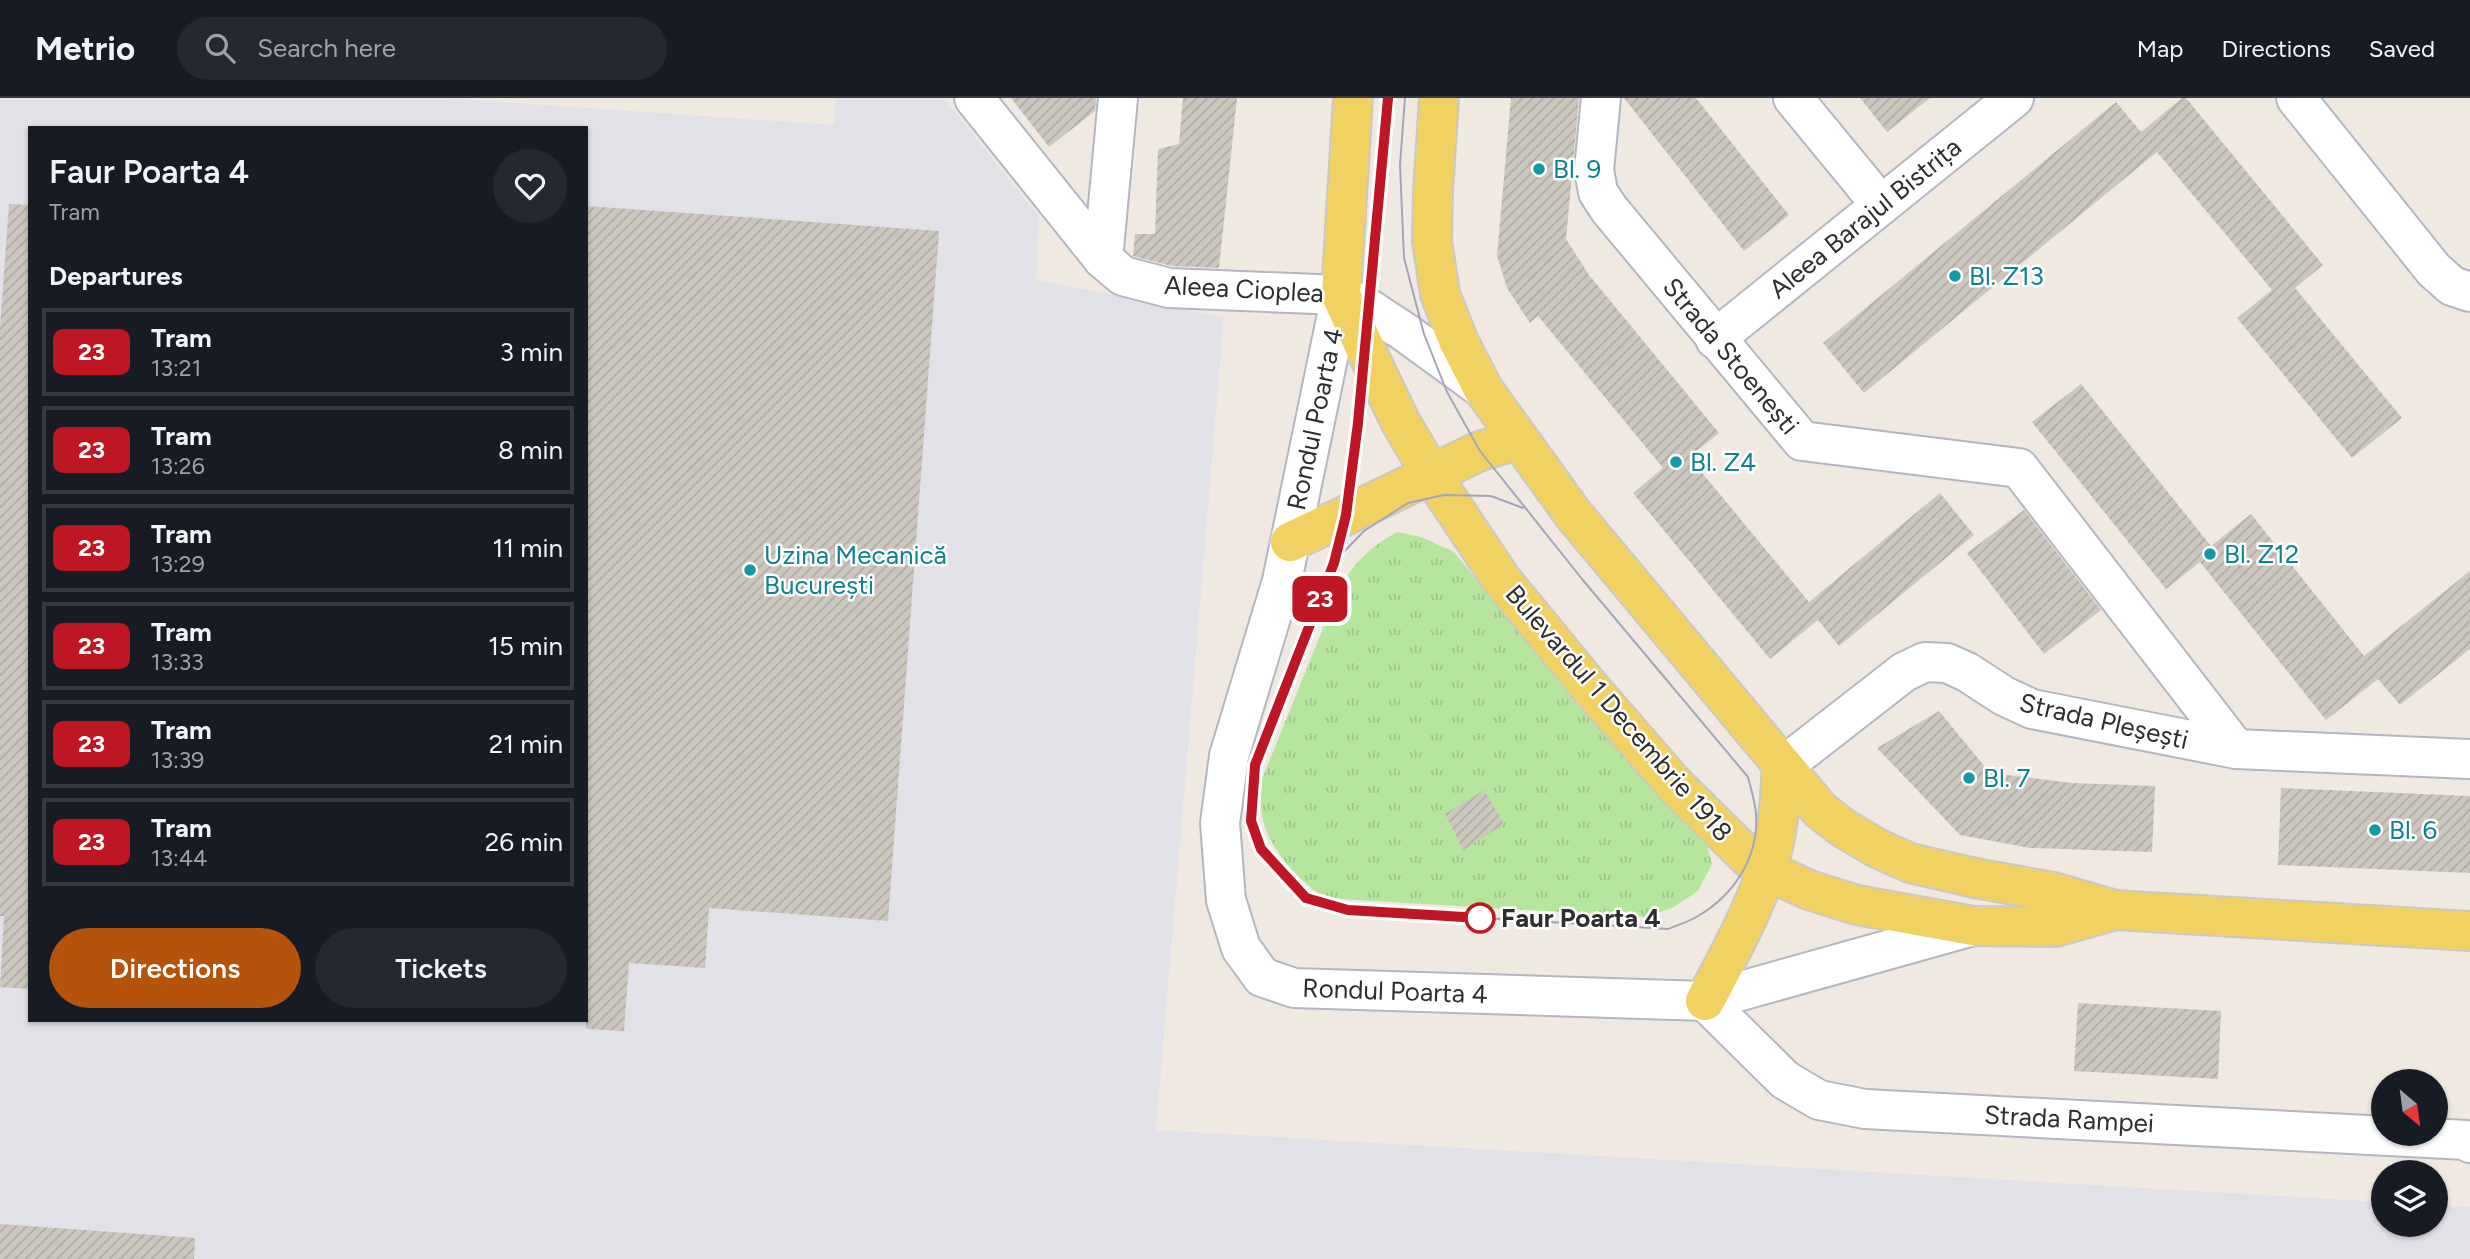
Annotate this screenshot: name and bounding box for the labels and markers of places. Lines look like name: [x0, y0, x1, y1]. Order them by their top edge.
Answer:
place label: Bl. 9: [1553, 153, 1601, 185]
marker: Bl. 9: [1531, 161, 1547, 177]
place label: Bl. Z13: [1969, 260, 2044, 292]
marker: Bl. Z13: [1947, 268, 1963, 284]
place label: Bl. Z4: [1690, 446, 1756, 478]
marker: Bl. Z4: [1668, 454, 1684, 470]
place label: Bl. Z12: [2224, 538, 2299, 570]
place label: Uzina Mecanică București: [764, 539, 947, 601]
marker: Bl. Z12: [2202, 546, 2218, 562]
marker: Uzina Mecanică București: [742, 562, 758, 578]
place label: Bl. 7: [1983, 762, 2030, 794]
marker: Bl. 7: [1961, 770, 1977, 786]
place label: Bl. 6: [2389, 814, 2437, 846]
marker: Bl. 6: [2367, 822, 2383, 838]
place label: Faur Poarta 4: [1501, 902, 1661, 934]
marker: Faur Poarta 4: [1465, 903, 1495, 933]

